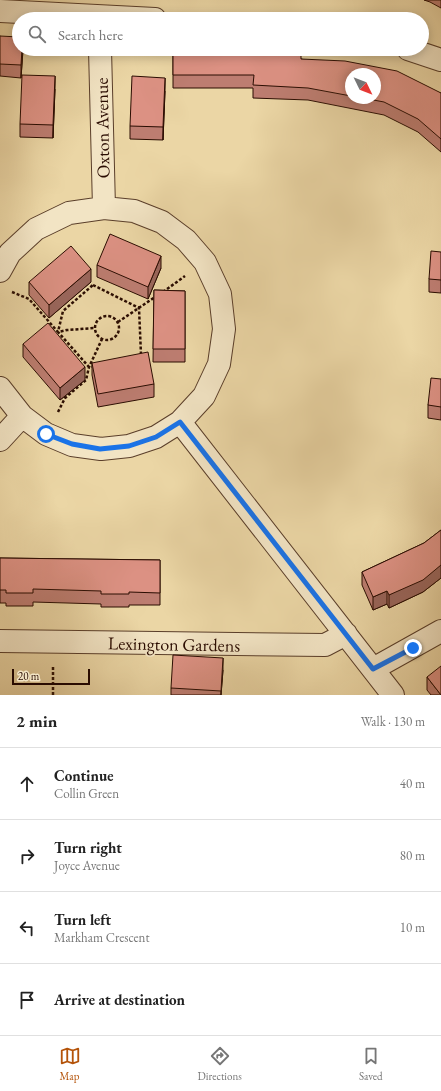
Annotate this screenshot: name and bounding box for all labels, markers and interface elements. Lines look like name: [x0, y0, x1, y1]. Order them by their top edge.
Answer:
search box: [12, 12, 429, 56]
icon: search: [26, 23, 48, 45]
text: Search here: [58, 25, 123, 44]
north arrow: [345, 68, 381, 104]
street label: Oxton Avenue: [90, 77, 114, 179]
route start: [37, 425, 55, 443]
street label: Lexington Gardens: [108, 631, 240, 657]
route end: [404, 639, 422, 657]
scale bar: [12, 667, 90, 686]
text: 20 m: [18, 669, 39, 683]
text: 2 min: [16, 710, 57, 732]
text: Walk · 130 m: [361, 713, 425, 730]
text: Continue: [54, 766, 114, 785]
icon: ahead: [16, 773, 38, 795]
text: 40 m: [400, 775, 425, 792]
text: Collin Green: [54, 785, 119, 802]
text: Turn right: [54, 838, 122, 857]
icon: right: [16, 845, 38, 867]
text: 80 m: [400, 847, 425, 864]
text: Joyce Avenue: [54, 857, 120, 874]
text: Turn left: [54, 910, 111, 929]
icon: left: [16, 917, 38, 939]
text: 10 m: [400, 919, 425, 936]
text: Markham Crescent: [54, 929, 150, 946]
icon: arrive: [16, 989, 38, 1011]
text: Arrive at destination: [54, 990, 185, 1009]
tab: Map: [59, 1045, 81, 1083]
tab: Directions: [198, 1045, 242, 1083]
tab: Saved: [359, 1045, 382, 1083]

